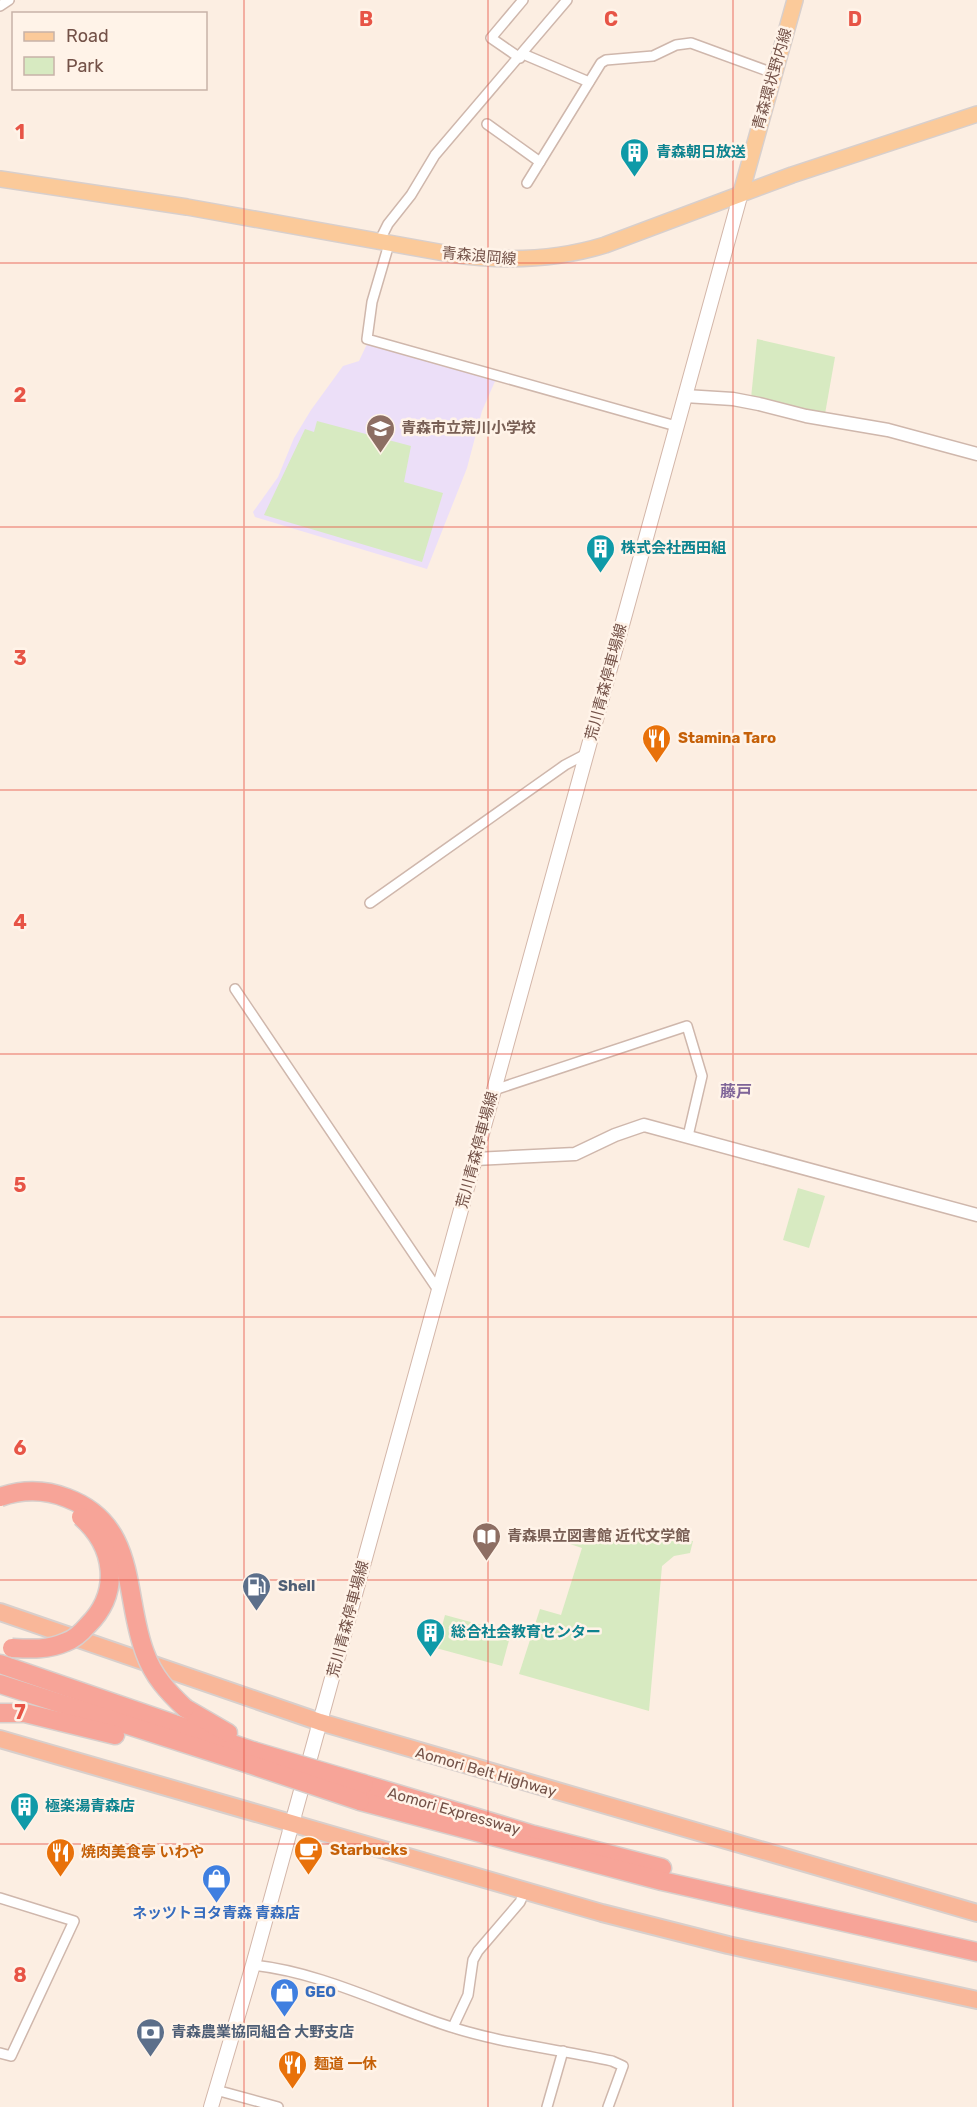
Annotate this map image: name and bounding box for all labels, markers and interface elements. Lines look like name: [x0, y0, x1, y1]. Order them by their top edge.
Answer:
text: B: [359, 7, 373, 31]
text: C: [604, 7, 618, 31]
text: D: [848, 7, 862, 31]
legend: [12, 12, 207, 90]
text: Road: [66, 25, 109, 47]
street label: 青森環状野内線: [749, 26, 795, 132]
text: Park: [66, 55, 104, 77]
text: 1: [15, 120, 25, 144]
building icon: 青森朝日放送: [619, 136, 651, 178]
place label: 青森朝日放送: [656, 143, 746, 161]
street label: 青森浪岡線: [441, 244, 517, 268]
text: 2: [14, 383, 27, 407]
school or university icon: 青森市立荒川小学校: [364, 412, 396, 454]
place label: 青森市立荒川小学校: [401, 419, 536, 437]
building icon: 株式会社西田組: [584, 532, 616, 574]
place label: 株式会社西田組: [621, 539, 726, 557]
street label: 荒川青森停車場線: [582, 622, 630, 742]
text: 3: [13, 646, 27, 670]
restaurant icon: Stamina Taro: [641, 722, 673, 764]
place label: Stamina Taro: [678, 729, 776, 747]
text: 4: [13, 910, 27, 934]
district label: 藤戸: [720, 1082, 752, 1101]
street label: 荒川青森停車場線: [453, 1090, 501, 1210]
text: 5: [14, 1173, 27, 1197]
text: 6: [13, 1436, 27, 1460]
library icon: 青森県立図書館 近代文学館: [470, 1520, 502, 1562]
place label: 青森県立図書館 近代文学館: [507, 1527, 690, 1545]
street label: 荒川青森停車場線: [324, 1559, 372, 1679]
fuel station icon: Shell: [241, 1570, 273, 1612]
place label: Shell: [278, 1577, 315, 1595]
building icon: 総合社会教育センター: [414, 1616, 446, 1658]
place label: 総合社会教育センター: [451, 1623, 601, 1641]
text: 7: [14, 1700, 26, 1724]
street label: Aomori Belt Highway: [414, 1743, 558, 1801]
street label: Aomori Expressway: [386, 1783, 522, 1839]
building icon: 極楽湯青森店: [8, 1790, 40, 1832]
place label: 極楽湯青森店: [45, 1797, 135, 1815]
cafe icon: Starbucks: [293, 1834, 325, 1876]
restaurant icon: 焼肉美食亭 いわや: [44, 1836, 76, 1878]
place label: Starbucks: [330, 1841, 407, 1859]
place label: 焼肉美食亭 いわや: [81, 1843, 204, 1861]
shop icon: ネッツトヨタ青森 青森店: [200, 1862, 232, 1904]
place label: ネッツトヨタ青森 青森店: [132, 1904, 300, 1922]
text: 8: [13, 1963, 27, 1987]
shop icon: GEO: [268, 1976, 300, 2018]
place label: GEO: [305, 1983, 336, 2001]
bank icon: 青森農業協同組合 大野支店: [134, 2016, 166, 2058]
place label: 青森農業協同組合 大野支店: [171, 2023, 354, 2041]
restaurant icon: 麺道 一休: [277, 2048, 309, 2090]
place label: 麺道 一休: [314, 2055, 377, 2073]

